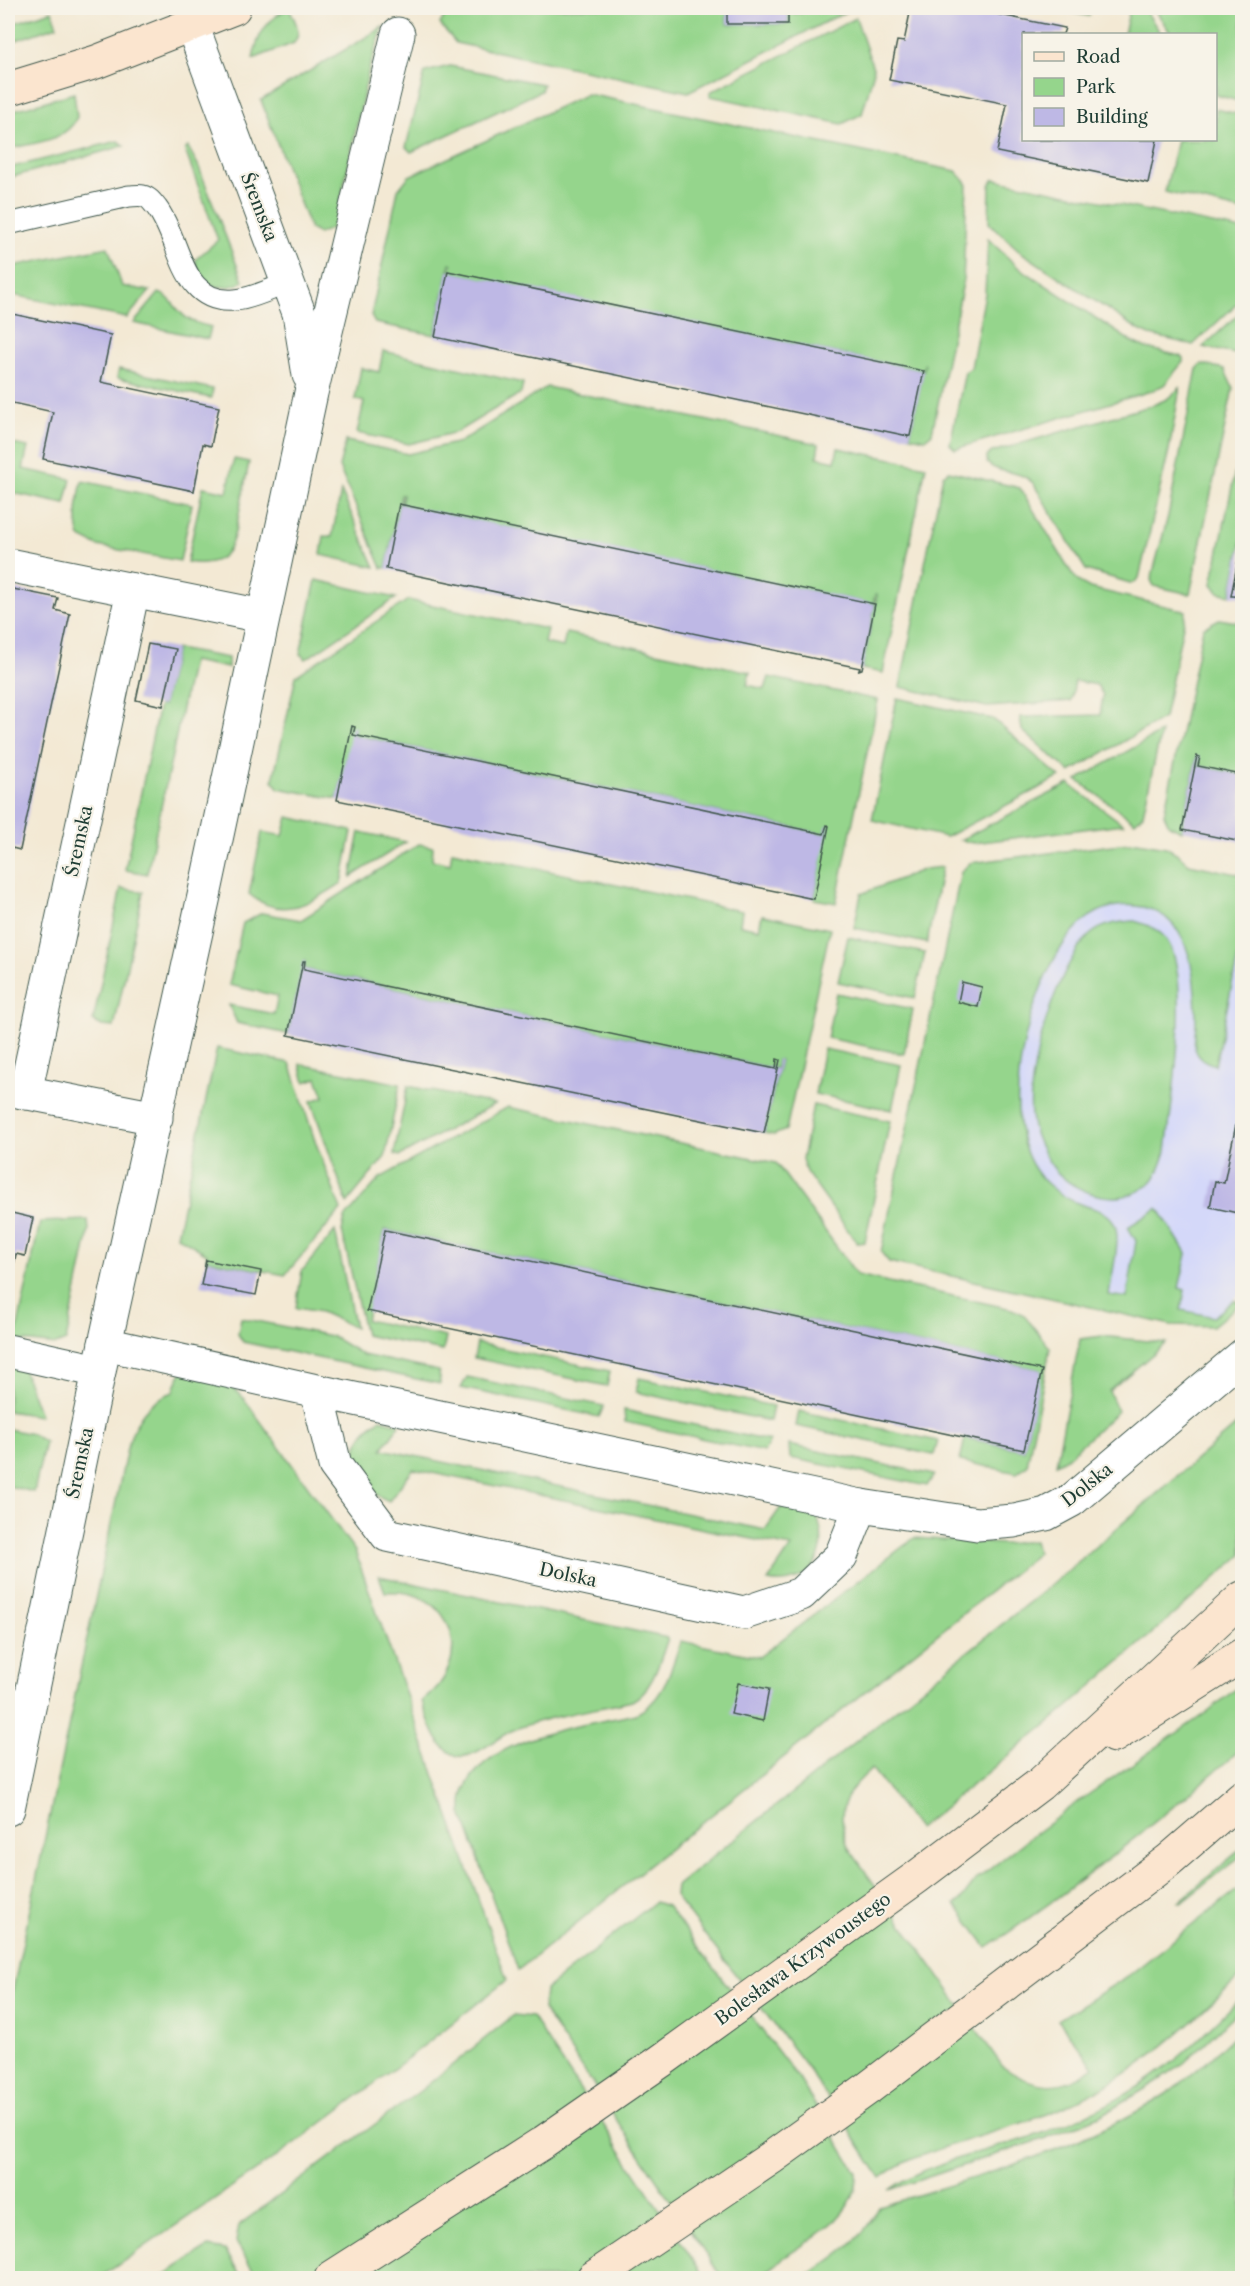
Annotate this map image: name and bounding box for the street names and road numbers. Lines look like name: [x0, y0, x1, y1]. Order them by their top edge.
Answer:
street label: Śremska: [236, 169, 283, 245]
street label: Śremska: [60, 803, 97, 879]
street label: Śremska: [61, 1425, 98, 1501]
street label: Dolska: [1057, 1458, 1117, 1512]
street label: Dolska: [537, 1558, 599, 1592]
street label: Bolesława Krzywoustego: [711, 1888, 895, 2030]

